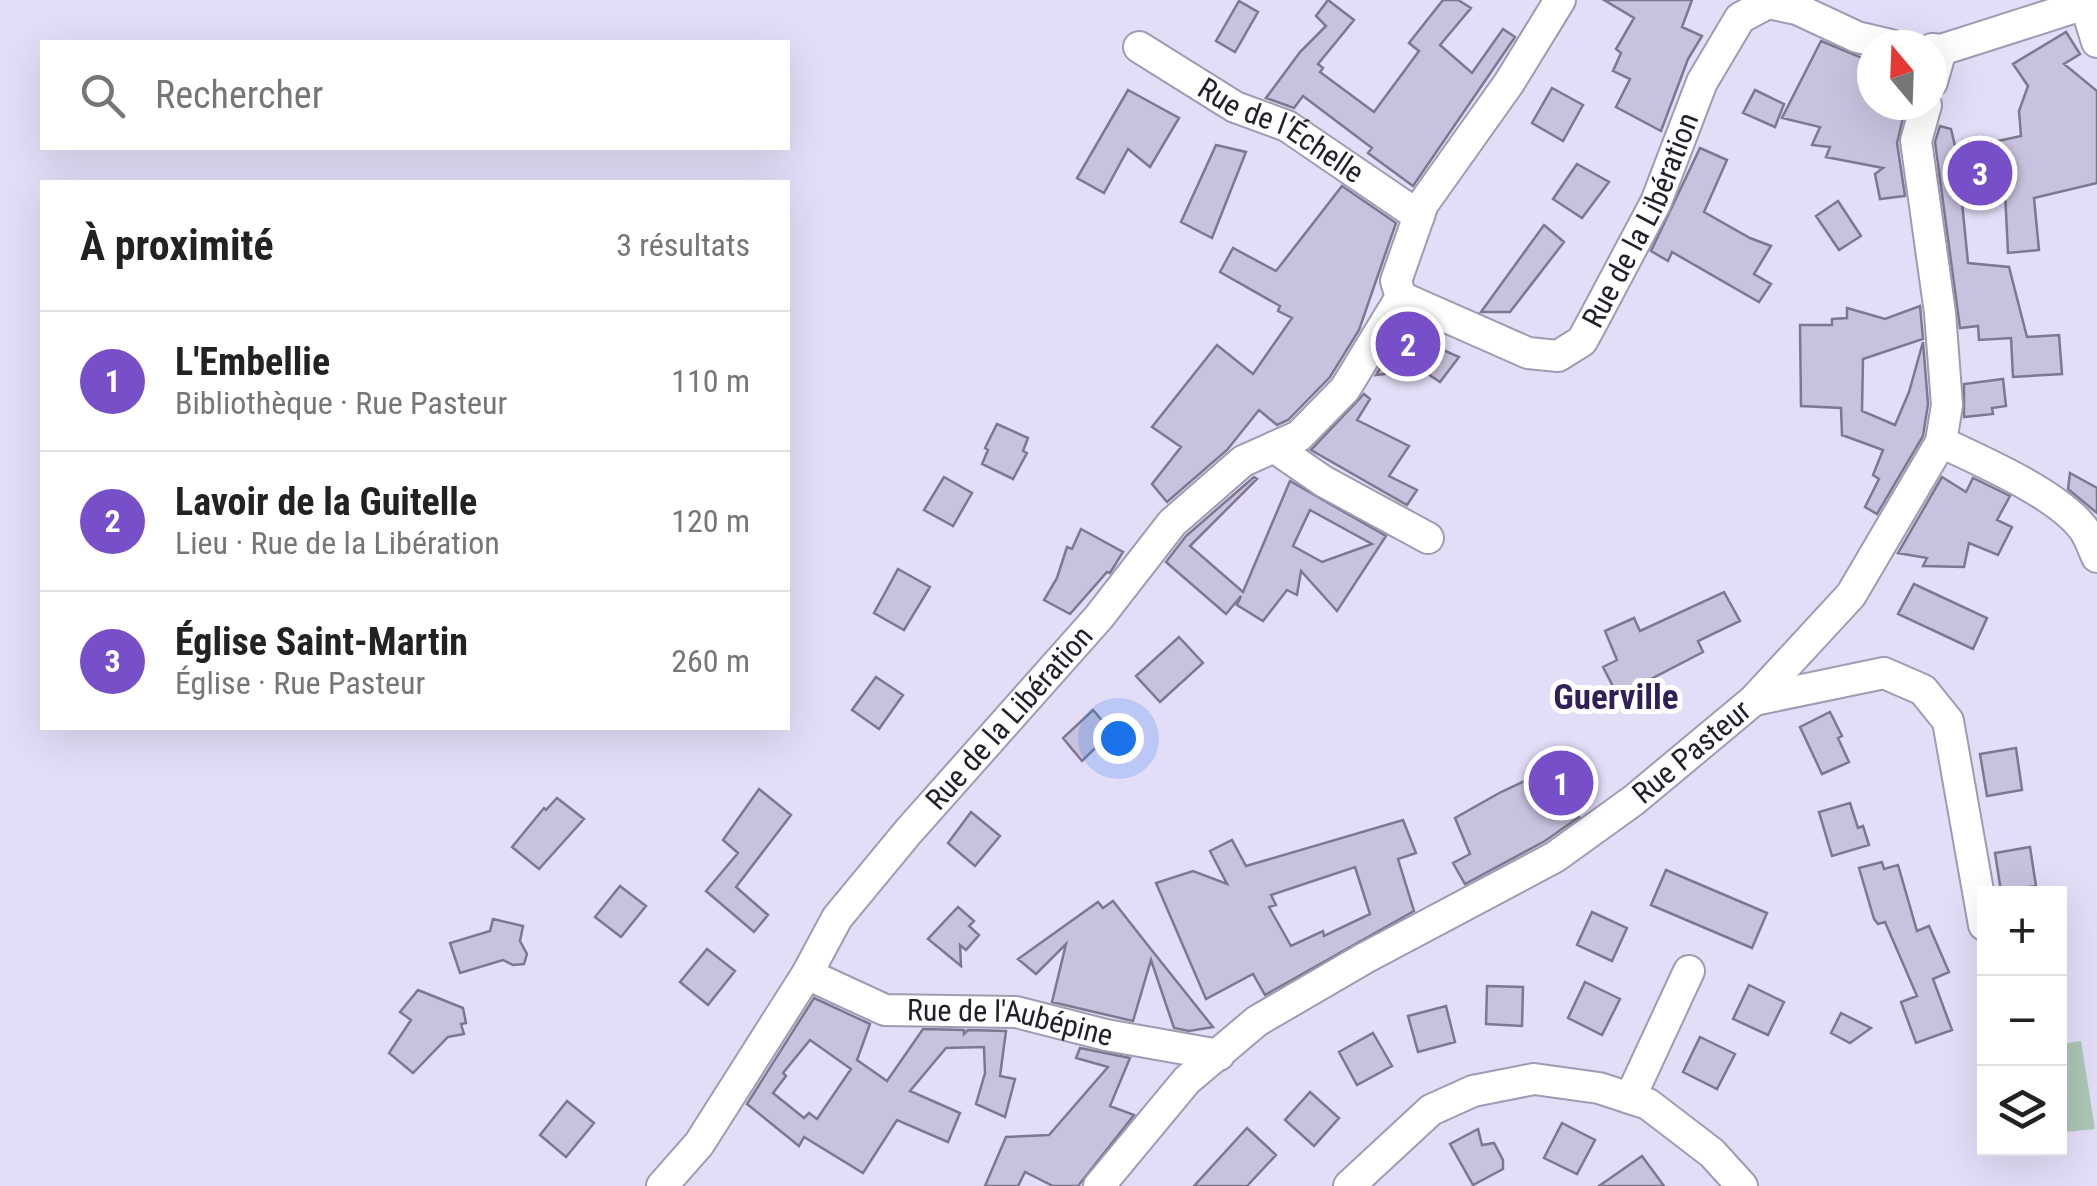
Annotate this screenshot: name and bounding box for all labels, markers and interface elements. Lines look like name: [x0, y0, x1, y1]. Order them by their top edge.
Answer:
north arrow: [1857, 30, 1947, 120]
search box: [40, 40, 790, 150]
icon: search: [75, 68, 130, 123]
street label: Rue de l'Échelle: [1192, 70, 1370, 190]
text: Rechercher: [155, 73, 323, 117]
street label: Rue de la Libération: [1575, 108, 1706, 333]
pin: 3: [1948, 136, 2012, 210]
text: À proximité: [80, 221, 273, 270]
text: 3 résultats: [616, 226, 750, 264]
pin: 2: [1376, 306, 1440, 382]
text: L'Embellie: [175, 340, 330, 384]
text: 1: [104, 362, 121, 400]
text: 110 m: [671, 362, 750, 400]
text: Bibliothèque · Rue Pasteur: [175, 384, 507, 422]
text: Lavoir de la Guitelle: [175, 480, 477, 524]
text: 2: [104, 502, 121, 540]
text: 120 m: [671, 502, 750, 540]
text: Lieu · Rue de la Libération: [175, 524, 500, 562]
street label: Rue de la Libération: [918, 619, 1100, 817]
text: Église Saint-Martin: [175, 620, 468, 664]
text: 3: [104, 642, 121, 680]
text: 260 m: [671, 642, 750, 680]
text: Église · Rue Pasteur: [175, 664, 425, 702]
district label: Guerville: [1553, 677, 1679, 718]
street label: Rue Pasteur: [1625, 692, 1757, 811]
your location: [1093, 713, 1144, 764]
pin: 1: [1528, 746, 1594, 820]
map controls: [1977, 886, 2067, 1156]
button: +: [1977, 886, 2067, 976]
button: −: [1977, 976, 2067, 1066]
street label: Rue de l'Aubépine: [907, 992, 1117, 1053]
button: layers: [1977, 1066, 2067, 1156]

